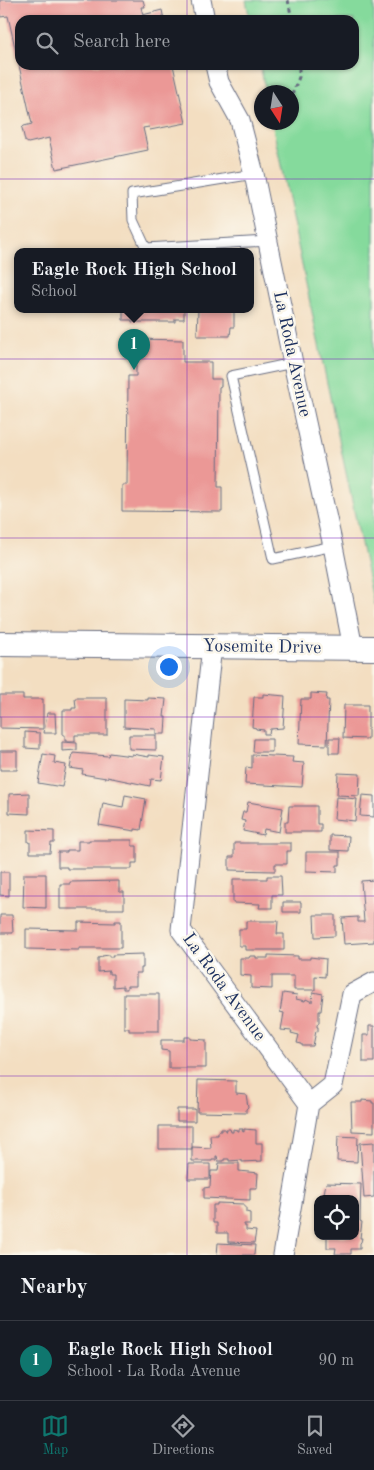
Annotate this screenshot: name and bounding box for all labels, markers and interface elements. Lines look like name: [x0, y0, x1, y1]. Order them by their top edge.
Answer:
search box: [15, 15, 359, 70]
icon: search: [33, 29, 61, 57]
text: Search here: [73, 33, 170, 52]
north arrow: [254, 85, 299, 130]
popup: [14, 248, 254, 313]
text: Eagle Rock High School: [31, 261, 237, 280]
text: School: [31, 284, 77, 300]
street label: La Roda Avenue: [270, 289, 314, 419]
pin: 1: [118, 329, 150, 370]
street label: Yosemite Drive: [202, 637, 322, 657]
your location: [156, 654, 182, 680]
street label: La Roda Avenue: [179, 930, 269, 1044]
map controls: [314, 1195, 359, 1240]
button: locate: [314, 1195, 359, 1240]
text: Nearby: [20, 1277, 88, 1298]
text: Eagle Rock High School: [67, 1341, 273, 1360]
text: 1: [31, 1353, 41, 1369]
text: 90 m: [318, 1353, 354, 1369]
text: School · La Roda Avenue: [67, 1364, 240, 1380]
tab: Map: [41, 1412, 69, 1459]
tab: Directions: [152, 1412, 214, 1459]
tab: Saved: [297, 1412, 333, 1459]

